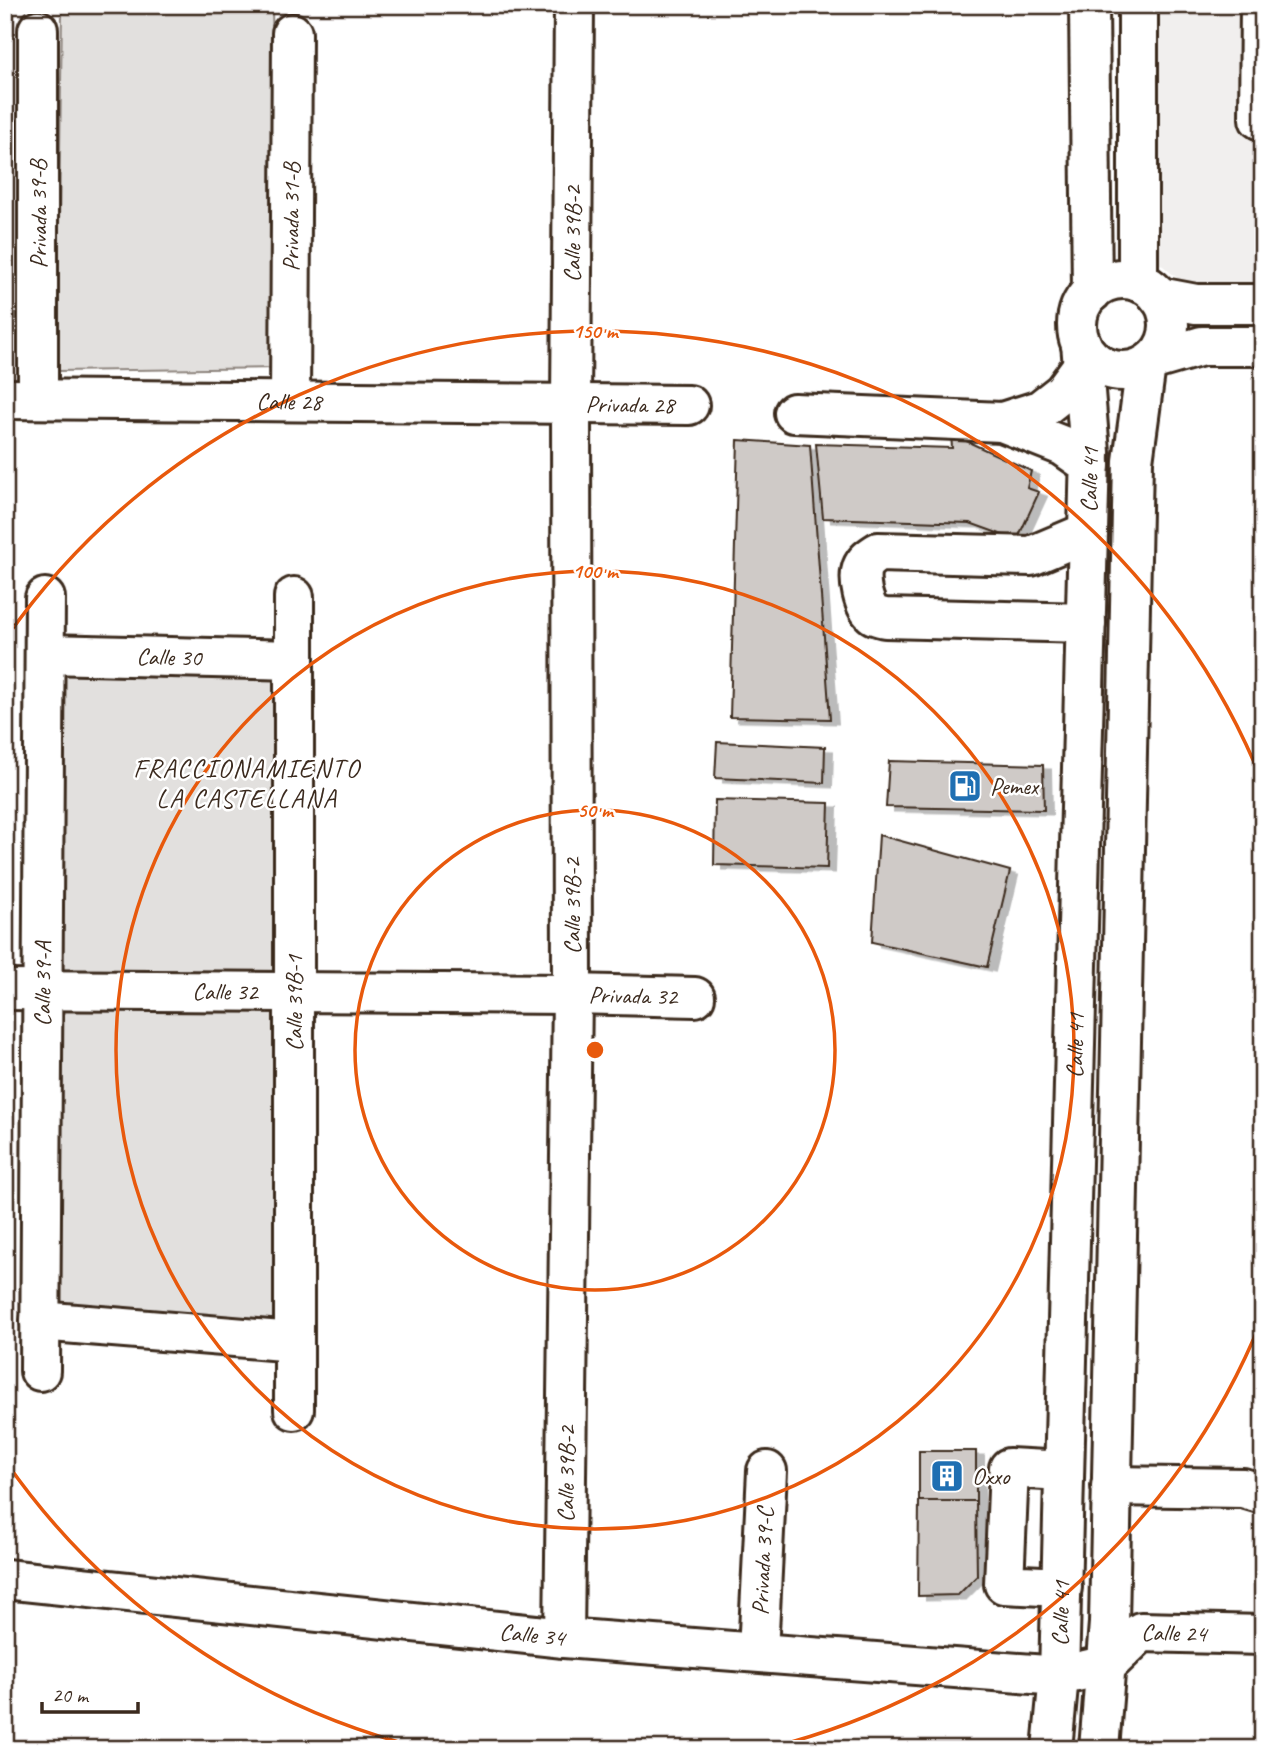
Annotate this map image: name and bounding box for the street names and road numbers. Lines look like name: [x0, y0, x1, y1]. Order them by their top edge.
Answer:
street label: Privada 39-B: [23, 158, 53, 268]
street label: Privada 31-B: [276, 161, 306, 272]
street label: Calle 39B-2: [557, 184, 588, 282]
street label: Calle 28: [256, 386, 324, 417]
street label: Privada 28: [585, 389, 677, 420]
street label: Calle 41: [1073, 446, 1105, 513]
street label: Calle 30: [136, 641, 204, 673]
street label: Calle 39B-2: [557, 856, 587, 954]
street label: Calle 39-A: [27, 940, 58, 1027]
street label: Calle 39B-1: [279, 954, 309, 1051]
street label: Calle 32: [192, 976, 260, 1007]
street label: Privada 32: [588, 979, 680, 1012]
street label: Calle 41: [1059, 1011, 1091, 1079]
street label: Calle 39B-2: [550, 1423, 582, 1522]
street label: Privada 39-C: [745, 1504, 780, 1616]
street label: Calle 41: [1045, 1579, 1076, 1646]
street label: Calle 34: [498, 1616, 568, 1653]
street label: Calle 24: [1141, 1617, 1209, 1649]

